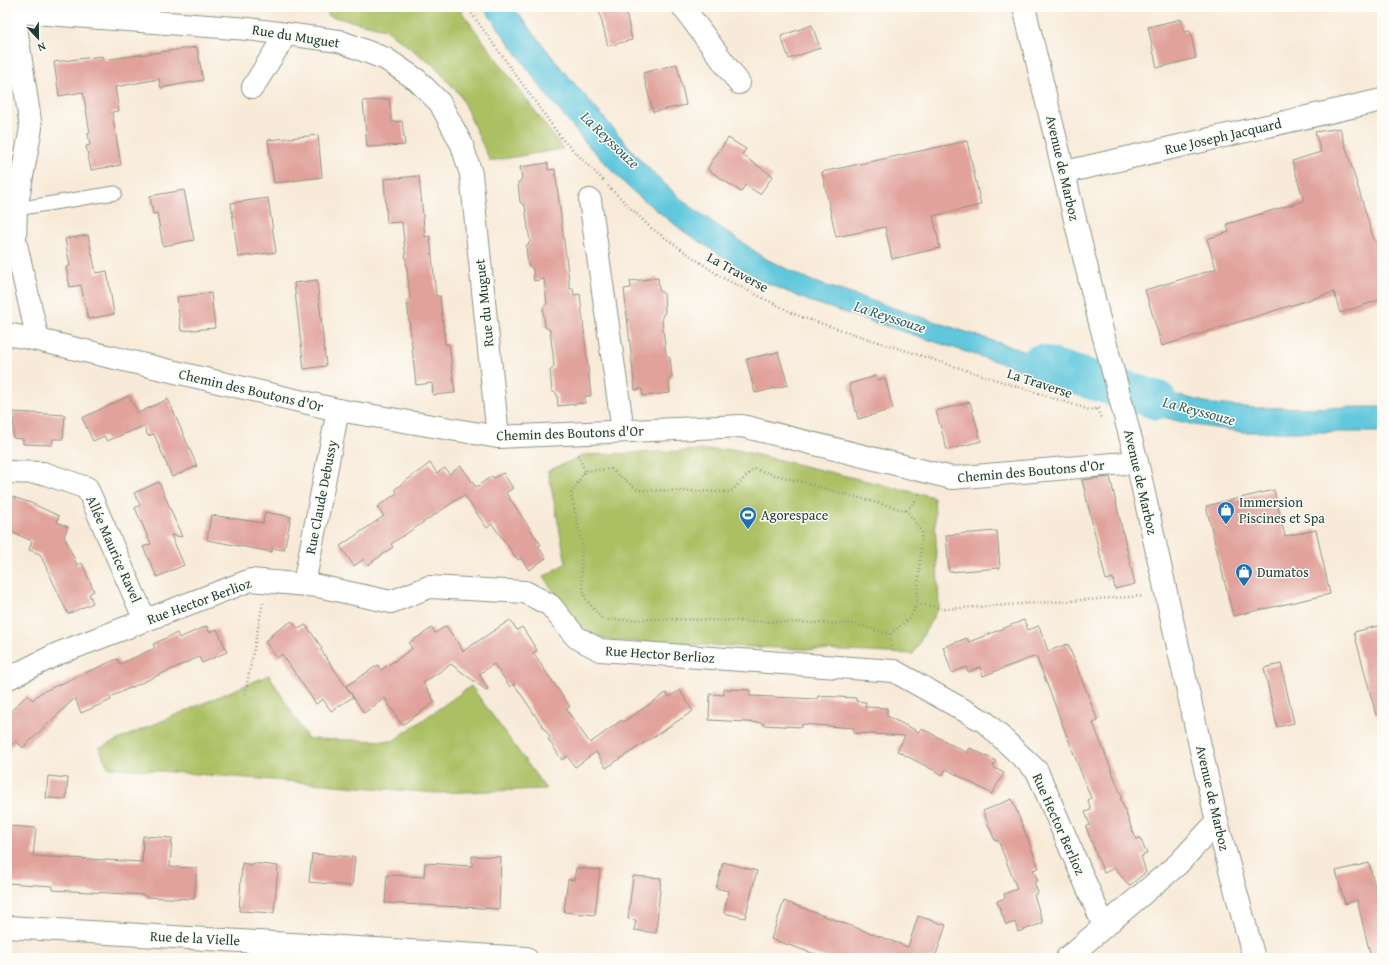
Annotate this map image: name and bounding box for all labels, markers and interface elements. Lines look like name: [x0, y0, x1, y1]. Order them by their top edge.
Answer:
north arrow: [18, 18, 58, 58]
street label: Rue du Muguet: [251, 19, 341, 53]
text: N: [35, 38, 48, 56]
water label: La Reyssouze: [576, 106, 644, 173]
street label: Avenue de Marboz: [1041, 113, 1085, 223]
street label: Rue Joseph Jacquard: [1163, 113, 1284, 159]
street label: La Traverse: [704, 247, 773, 297]
street label: Rue du Muguet: [469, 258, 499, 348]
water label: La Reyssouze: [851, 295, 929, 338]
street label: La Traverse: [1005, 363, 1076, 403]
street label: Chemin des Boutons d'Or: [177, 364, 325, 416]
water label: La Reyssouze: [1159, 390, 1238, 430]
street label: Chemin des Boutons d'Or: [496, 420, 644, 446]
street label: Avenue de Marboz: [1119, 427, 1163, 537]
street label: Rue Claude Debussy: [300, 438, 342, 556]
street label: Chemin des Boutons d'Or: [957, 455, 1106, 487]
street label: Allée Maurice Ravel: [81, 492, 147, 606]
place label: Immersion Piscines et Spa: [1239, 492, 1325, 528]
shop icon: Immersion Piscines et Spa: [1216, 500, 1236, 525]
sports icon: Agorespace: [738, 505, 758, 530]
place label: Agorespace: [761, 505, 829, 525]
shop icon: Dumatos: [1234, 562, 1254, 587]
place label: Dumatos: [1257, 562, 1309, 582]
street label: Rue Hector Berlioz: [144, 573, 254, 629]
street label: Rue Hector Berlioz: [605, 640, 715, 668]
street label: Avenue de Marboz: [1191, 743, 1235, 853]
street label: Rue Hector Berlioz: [1028, 770, 1090, 878]
street label: Rue de la Vielle: [149, 926, 241, 950]

